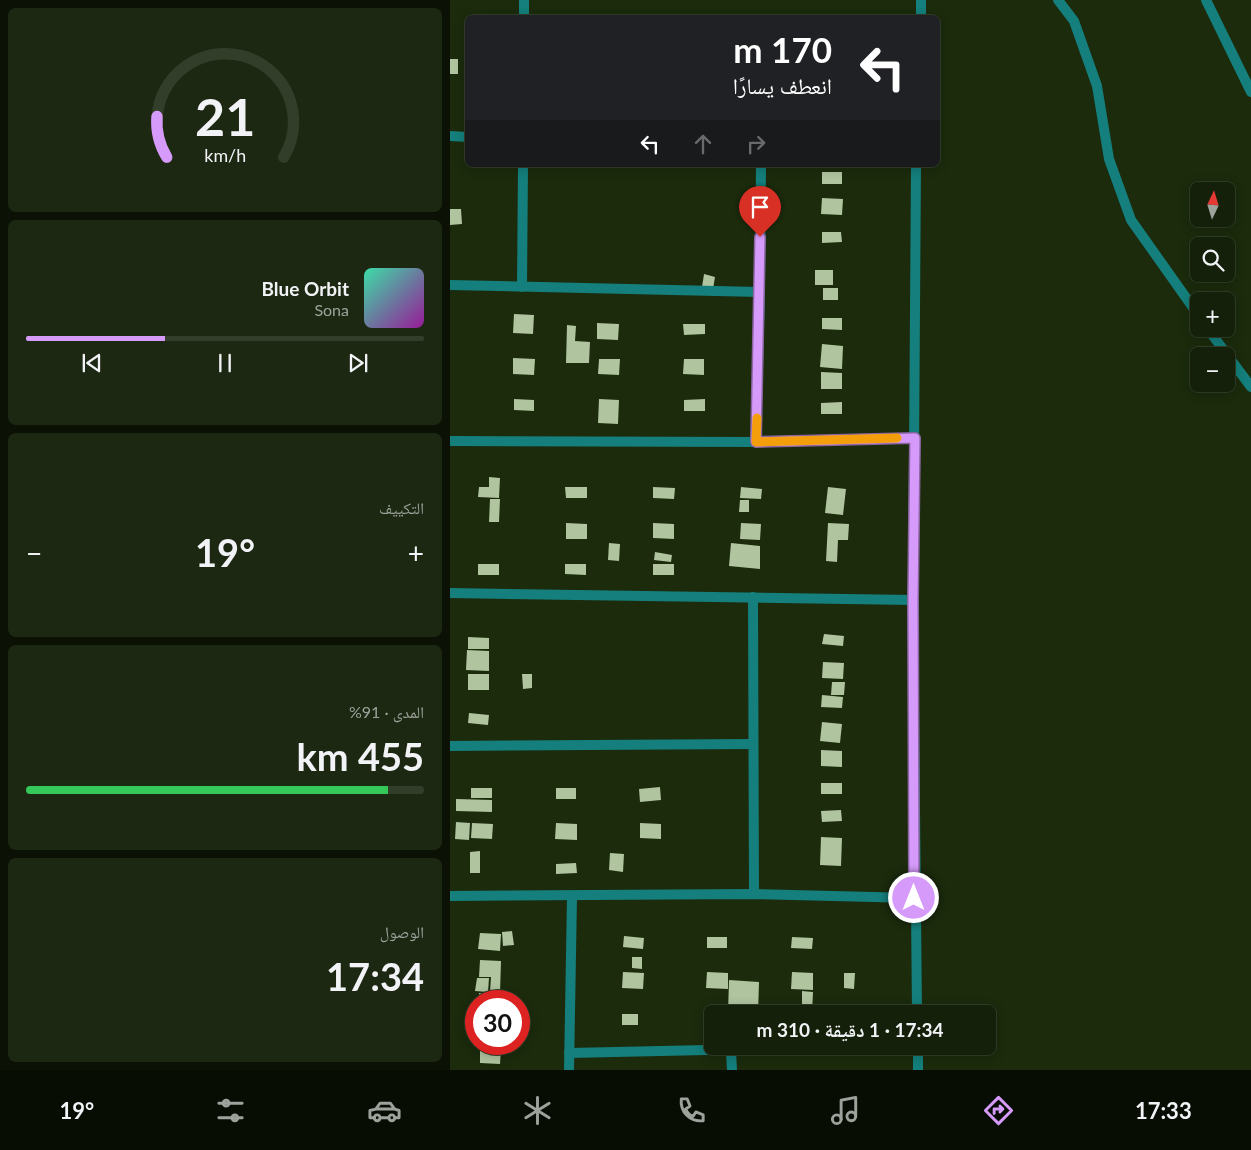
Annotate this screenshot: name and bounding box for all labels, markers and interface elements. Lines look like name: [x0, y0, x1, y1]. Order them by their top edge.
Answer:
text: 170 m: [733, 28, 832, 70]
icon: left: [850, 35, 915, 100]
text: انعطف يسارًا: [733, 72, 832, 99]
text: 21: [195, 85, 255, 147]
icon: left: [636, 130, 664, 158]
icon: ahead: [689, 130, 717, 158]
icon: right: [742, 130, 770, 158]
text: km/h: [204, 144, 246, 166]
north arrow: [1190, 182, 1235, 228]
map controls: [1190, 182, 1235, 392]
pin: [739, 186, 781, 237]
icon: arrive: [746, 193, 774, 221]
button: search: [1190, 237, 1235, 282]
text: Blue Orbit: [261, 277, 349, 300]
button: +: [1190, 292, 1235, 337]
text: Sona: [314, 300, 349, 319]
button: −: [1190, 347, 1235, 392]
icon: previous: [78, 349, 106, 377]
icon: pause: [211, 349, 239, 377]
icon: next: [344, 349, 372, 377]
text: التكييف: [379, 498, 424, 517]
text: 19°: [195, 529, 255, 575]
text: −: [26, 536, 42, 570]
text: +: [408, 536, 424, 570]
text: المدى · 91%: [349, 702, 424, 721]
text: 455 km: [297, 733, 424, 779]
position arrow: [887, 871, 939, 923]
text: الوصول: [380, 922, 424, 941]
text: 17:34: [326, 953, 424, 999]
speed limit sign: 30: [465, 990, 530, 1055]
text: 17:34 · 1 دقيقة · 310 m: [756, 1018, 944, 1041]
icon: filters: [213, 1093, 248, 1128]
icon: car: [367, 1093, 402, 1128]
icon: climate: [520, 1093, 555, 1128]
icon: phone: [674, 1093, 709, 1128]
icon: music: [828, 1093, 863, 1128]
icon: directions: [981, 1093, 1016, 1128]
text: 19°: [59, 1097, 94, 1124]
text: 17:33: [1135, 1097, 1192, 1124]

